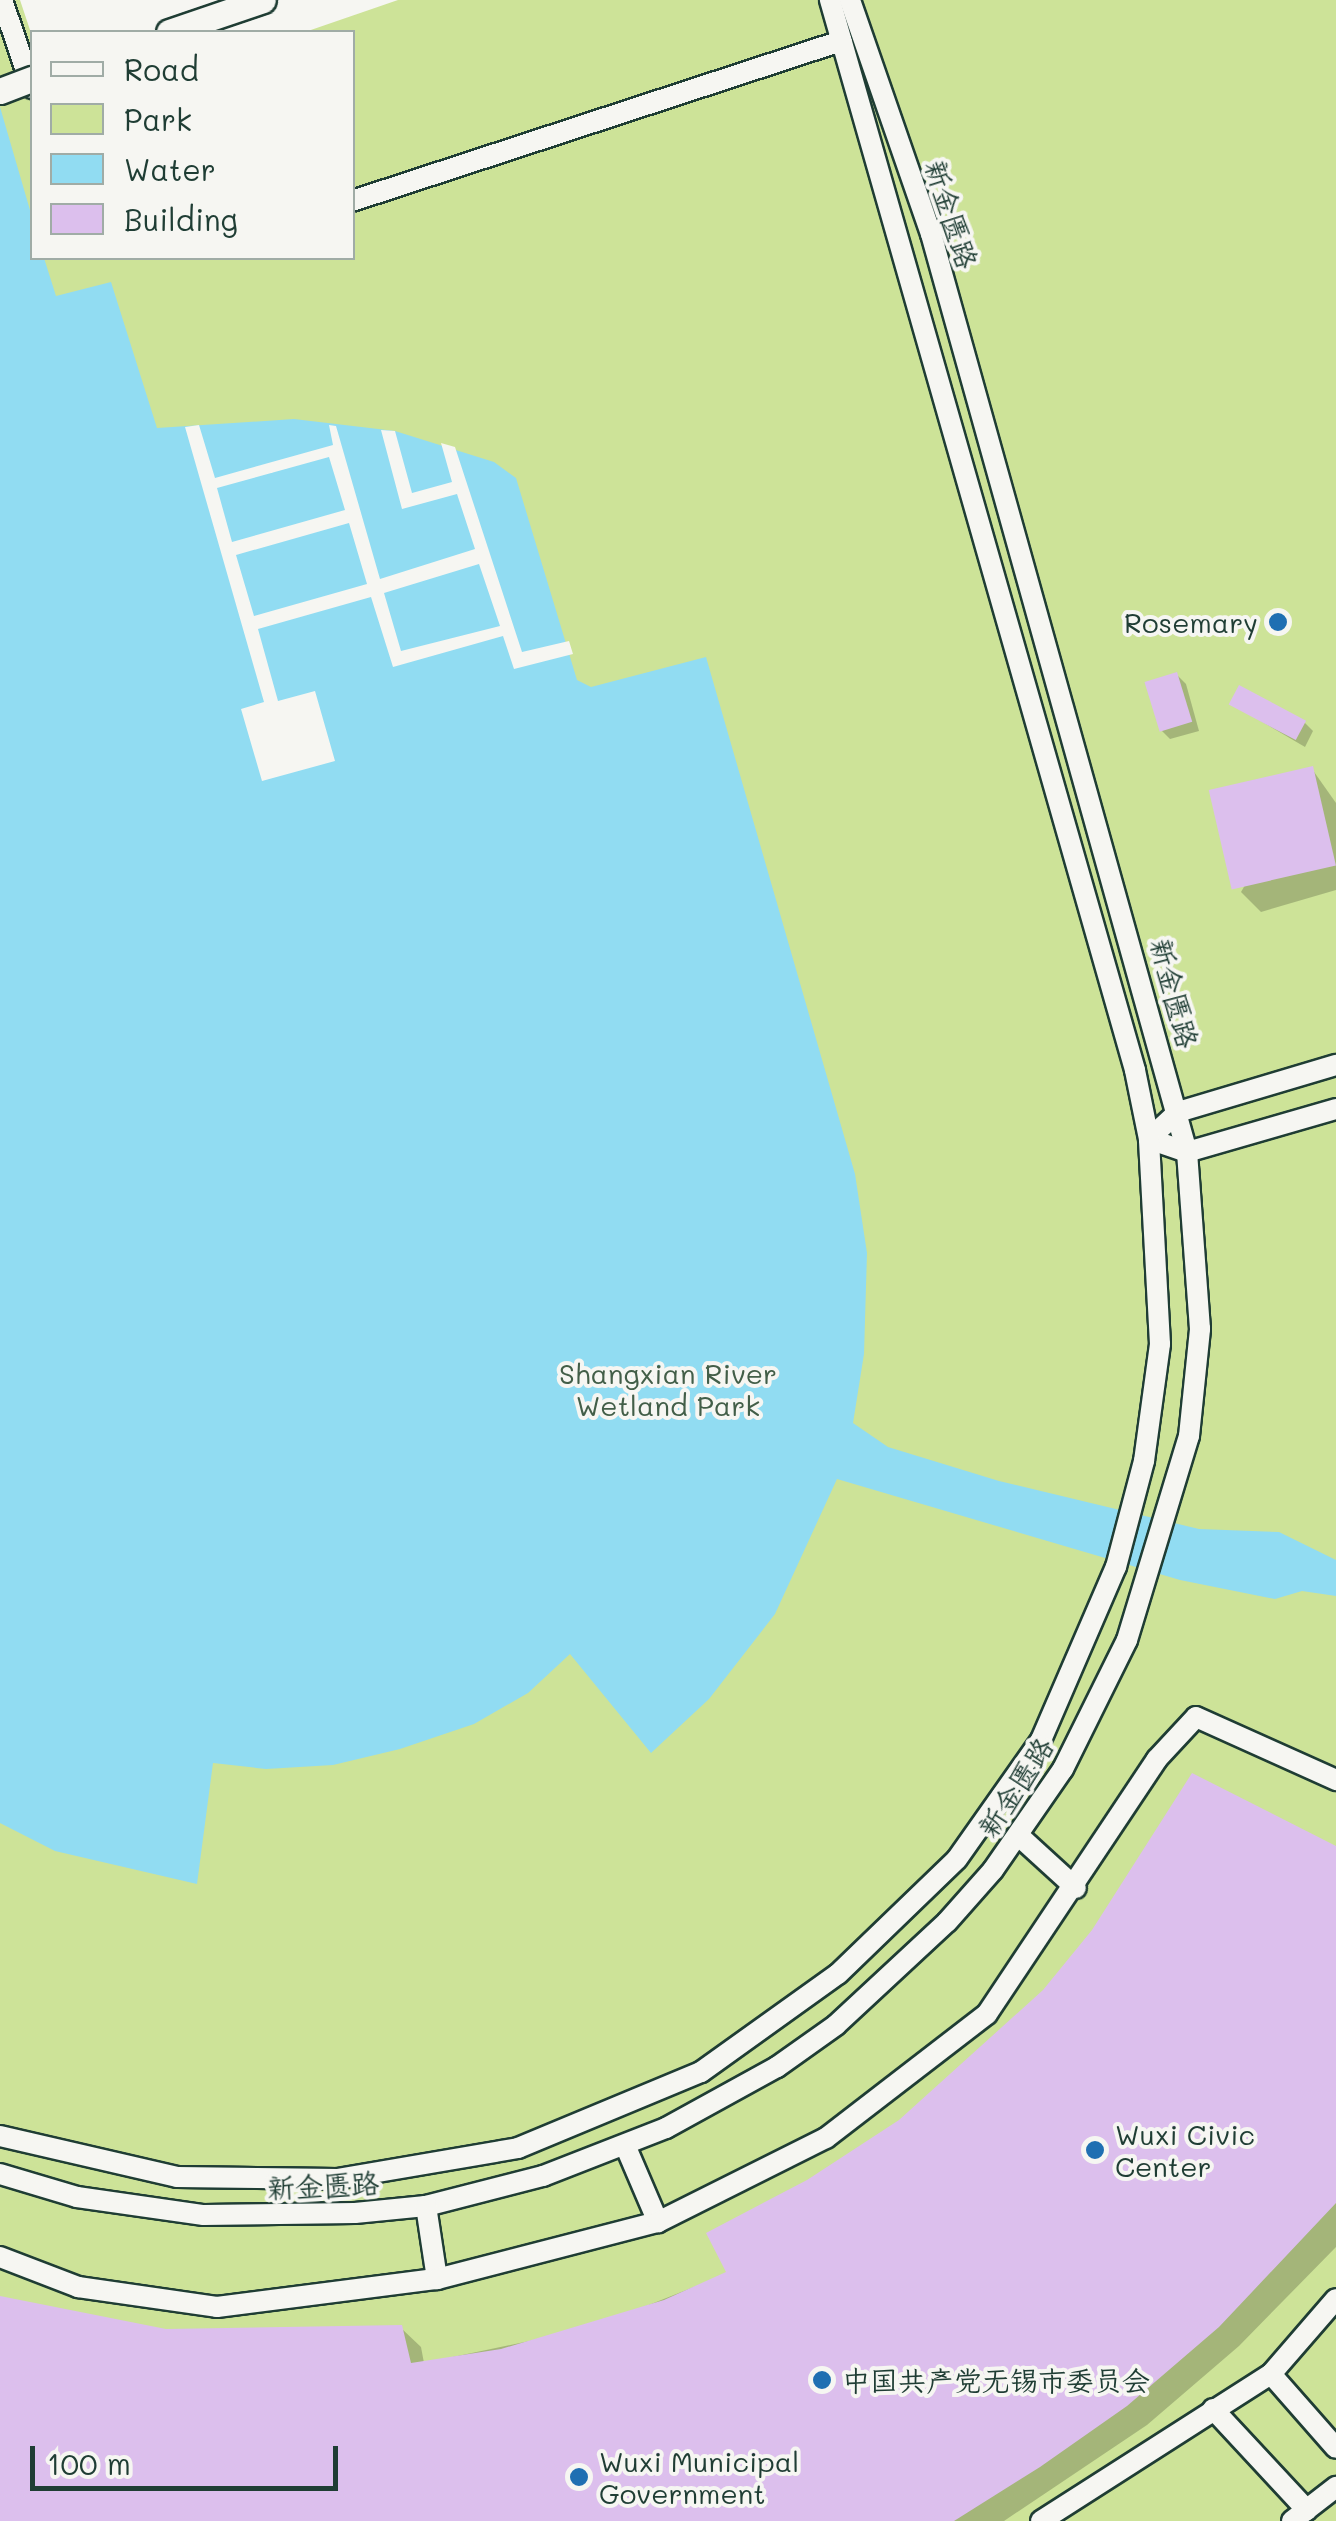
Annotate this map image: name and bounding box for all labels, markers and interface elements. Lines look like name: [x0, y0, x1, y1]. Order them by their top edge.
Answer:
legend: [30, 30, 355, 260]
text: Road: [124, 49, 199, 89]
text: Park: [124, 99, 192, 139]
text: Water: [124, 149, 216, 189]
street label: 新金匮路: [919, 156, 985, 272]
text: Building: [124, 199, 238, 239]
place label: Rosemary: [1124, 605, 1258, 639]
marker: Rosemary: [1267, 611, 1289, 633]
street label: 新金匮路: [1144, 935, 1206, 1051]
park label: Shangxian River Wetland Park: [559, 1356, 777, 1422]
street label: 新金匮路: [970, 1731, 1060, 1843]
place label: Wuxi Civic Center: [1115, 2117, 1255, 2183]
marker: Wuxi Civic Center: [1084, 2139, 1106, 2161]
street label: 新金匮路: [266, 2165, 380, 2205]
place label: 中国共产党无锡市委员会: [842, 2363, 1150, 2397]
marker: 中国共产党无锡市委员会: [811, 2369, 833, 2391]
scale bar: [35, 2426, 342, 2488]
text: 100 m: [47, 2443, 131, 2483]
place label: Wuxi Municipal Government: [599, 2444, 799, 2510]
marker: Wuxi Municipal Government: [568, 2466, 590, 2488]

